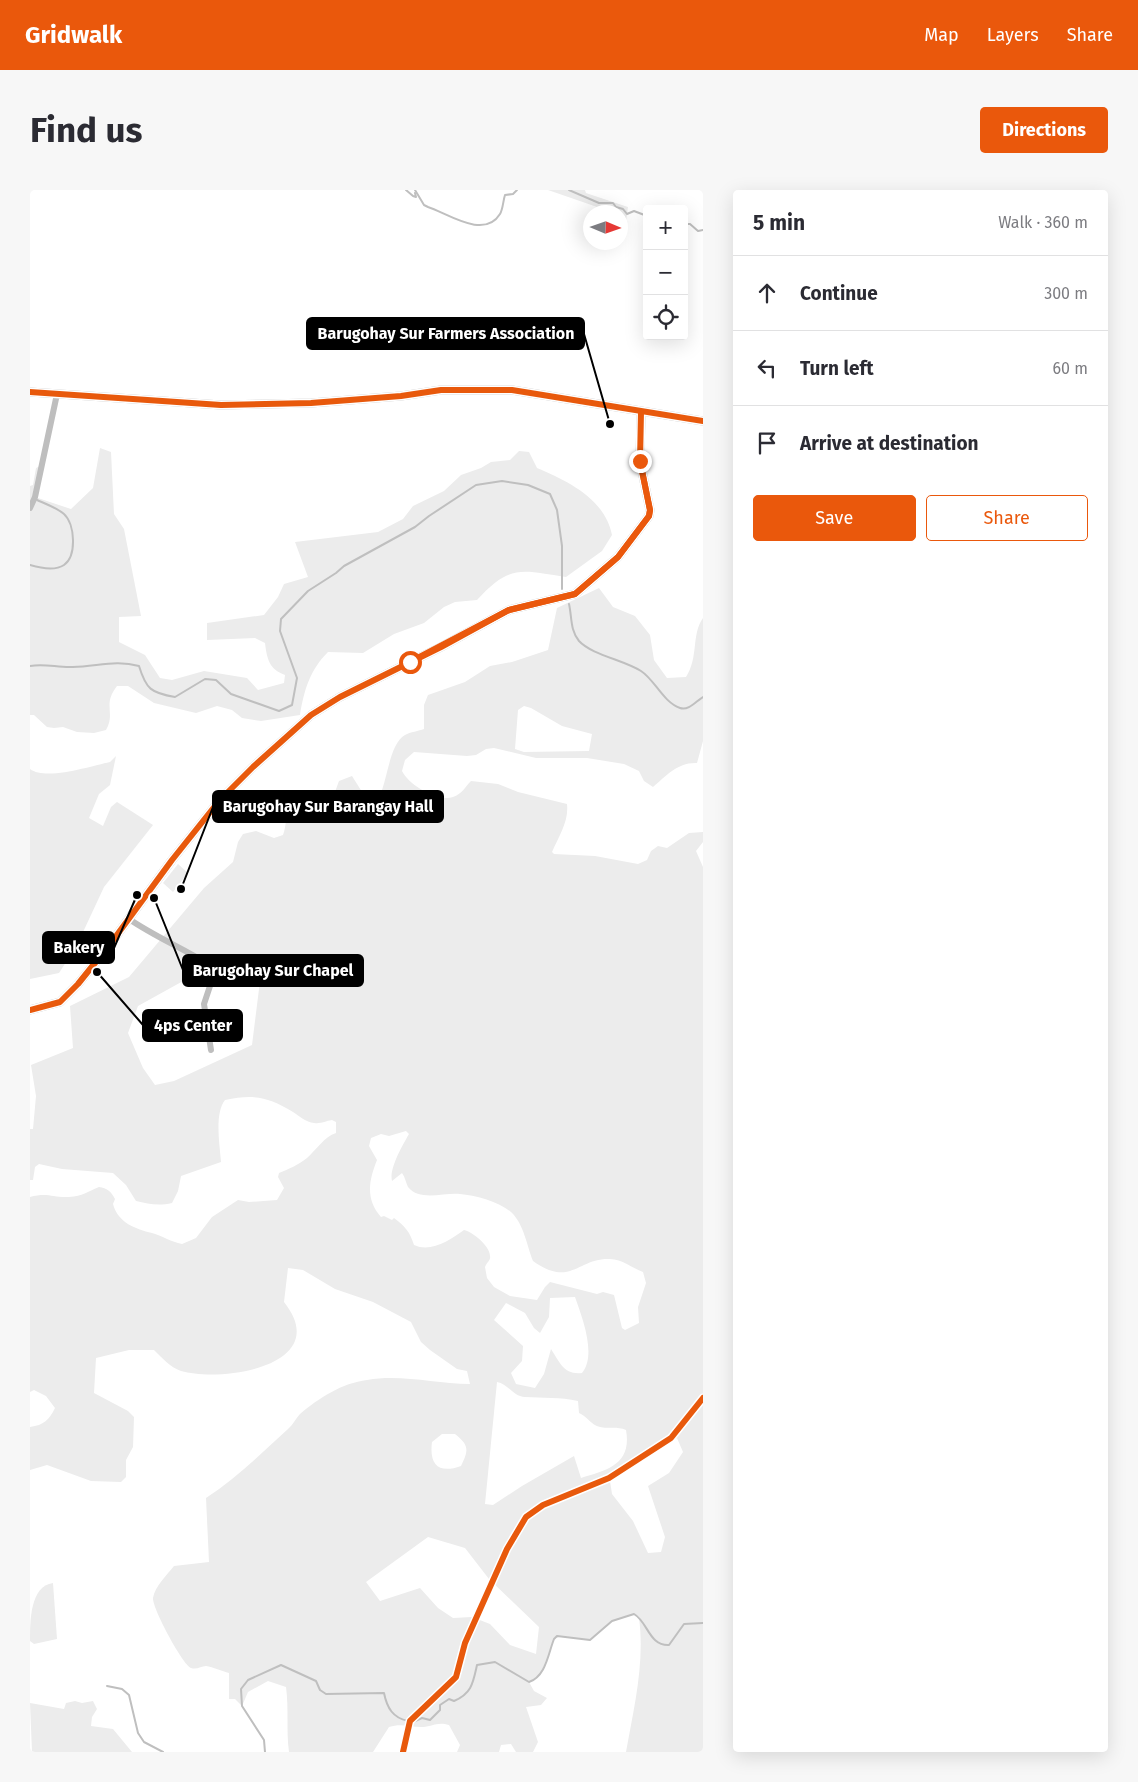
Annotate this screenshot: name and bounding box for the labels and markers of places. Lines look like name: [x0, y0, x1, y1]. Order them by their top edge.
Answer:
callout: Barugohay Sur Farmers Association: [307, 318, 584, 349]
callout: Barugohay Sur Barangay Hall: [213, 791, 443, 822]
callout: Bakery: [43, 932, 114, 963]
callout: Barugohay Sur Chapel: [183, 955, 363, 986]
callout: 4ps Center: [143, 1010, 242, 1041]

